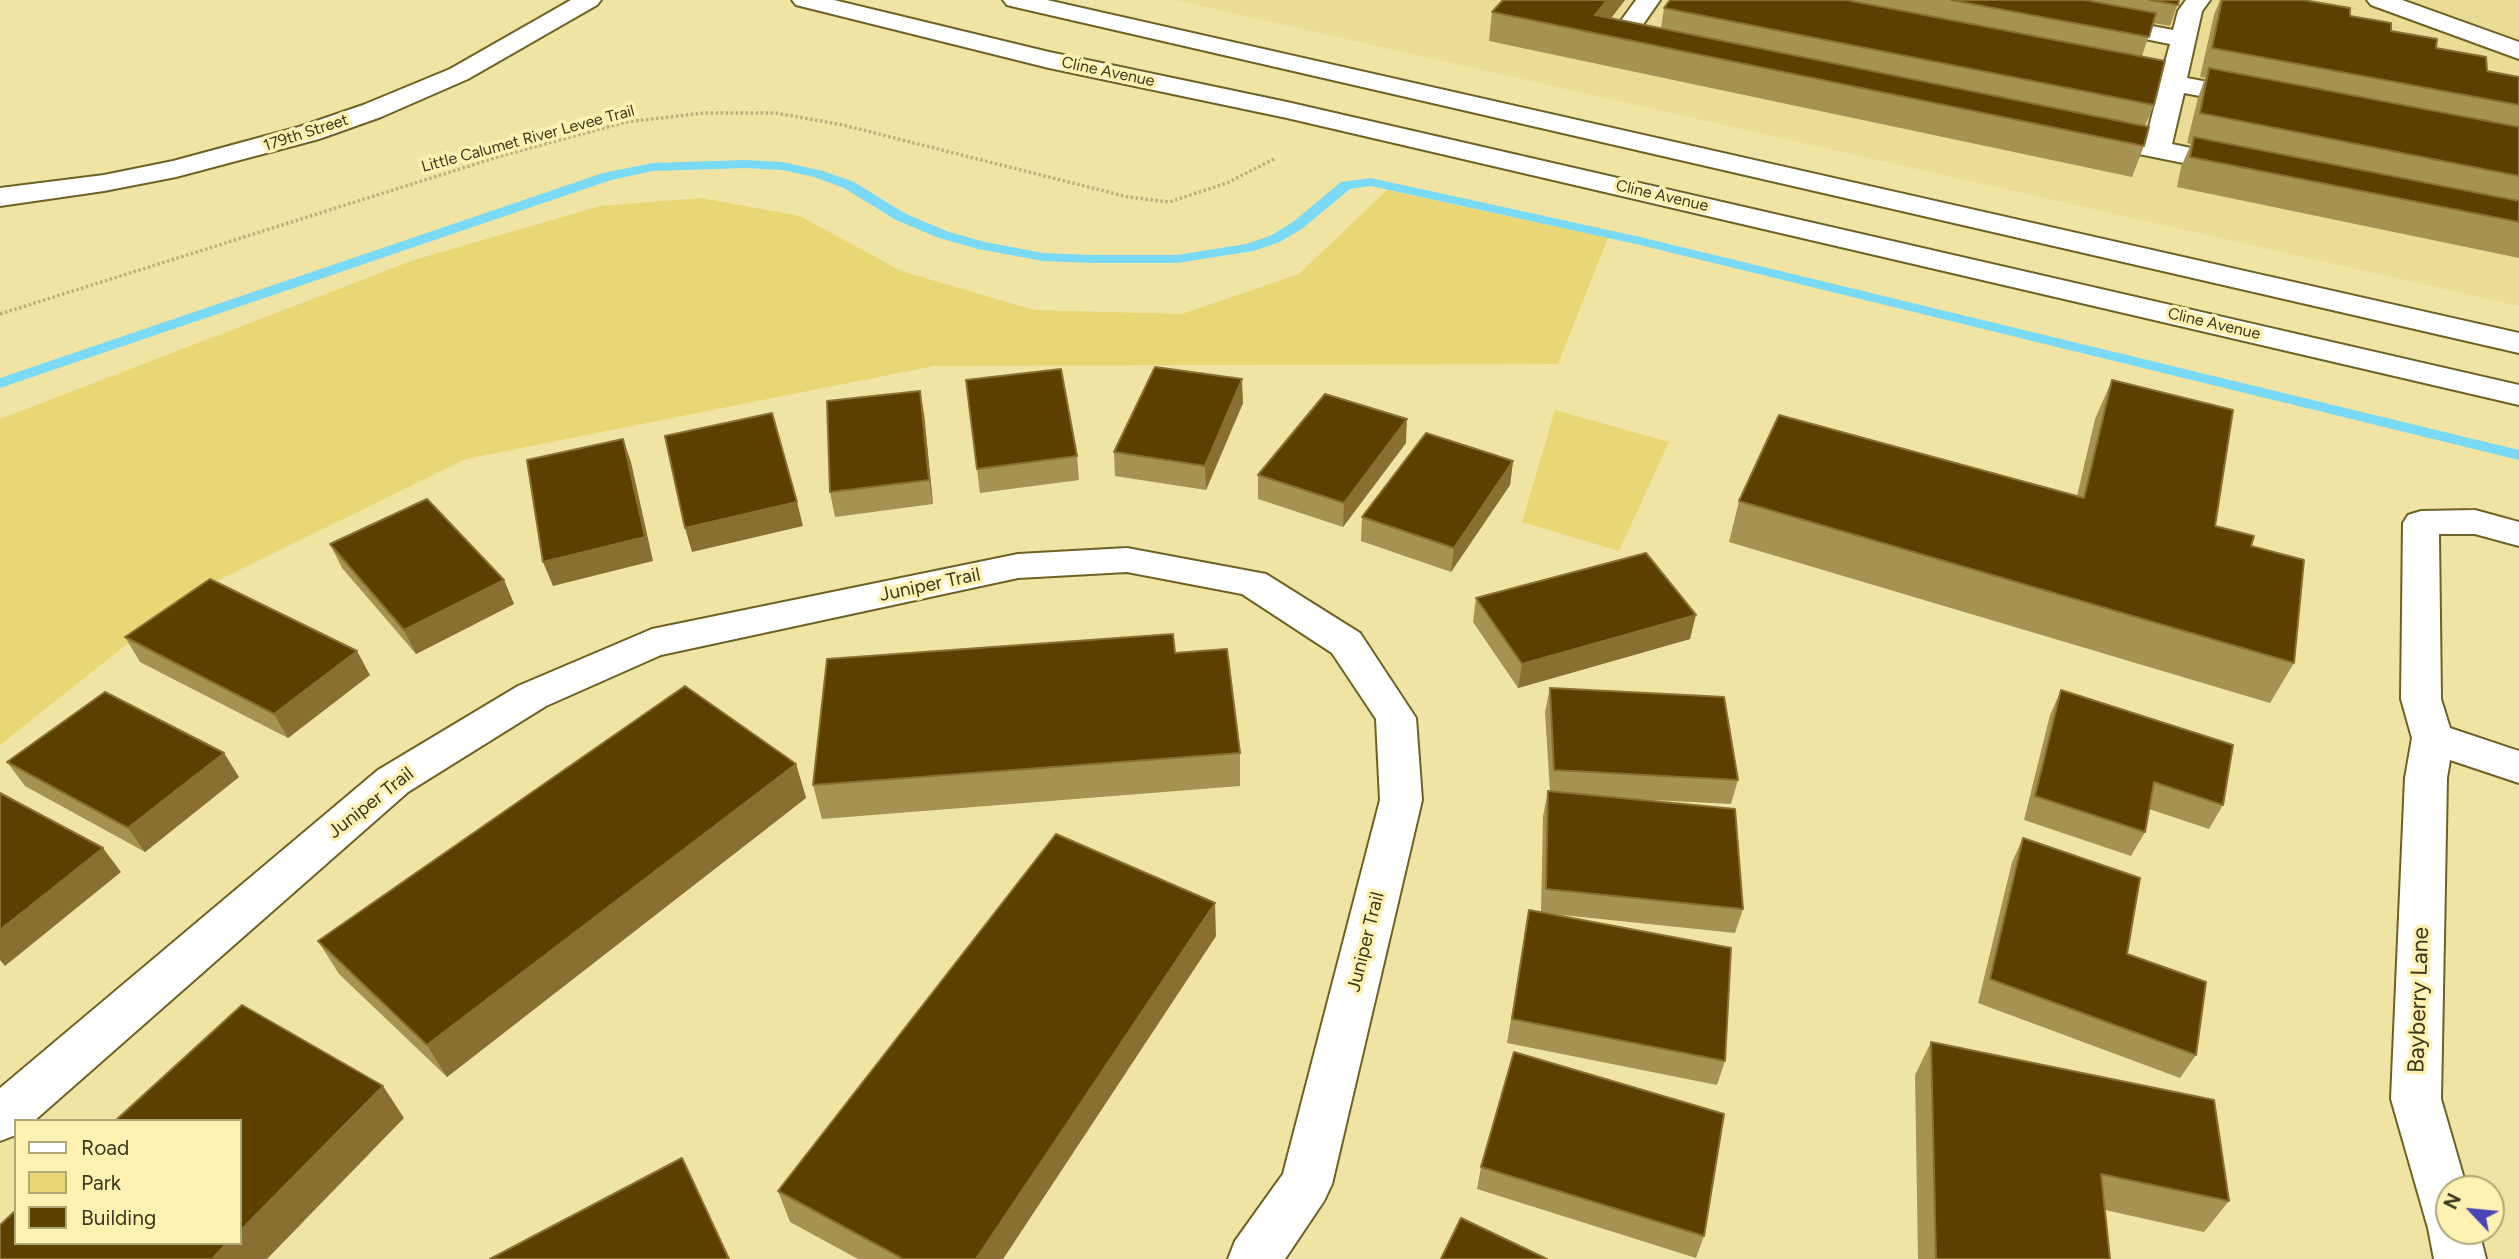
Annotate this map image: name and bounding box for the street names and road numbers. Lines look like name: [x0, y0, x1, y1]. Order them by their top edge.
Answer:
street label: Cline Avenue: [1060, 53, 1156, 91]
street label: Little Calumet River Levee Trail: [419, 101, 637, 177]
street label: 179th Street: [261, 110, 351, 156]
street label: Cline Avenue: [1614, 176, 1710, 216]
street label: Cline Avenue: [2166, 304, 2262, 344]
street label: Juniper Trail: [878, 563, 982, 607]
street label: Juniper Trail: [324, 762, 418, 844]
street label: Juniper Trail: [1343, 890, 1389, 994]
street label: Bayberry Lane: [2403, 926, 2435, 1074]

